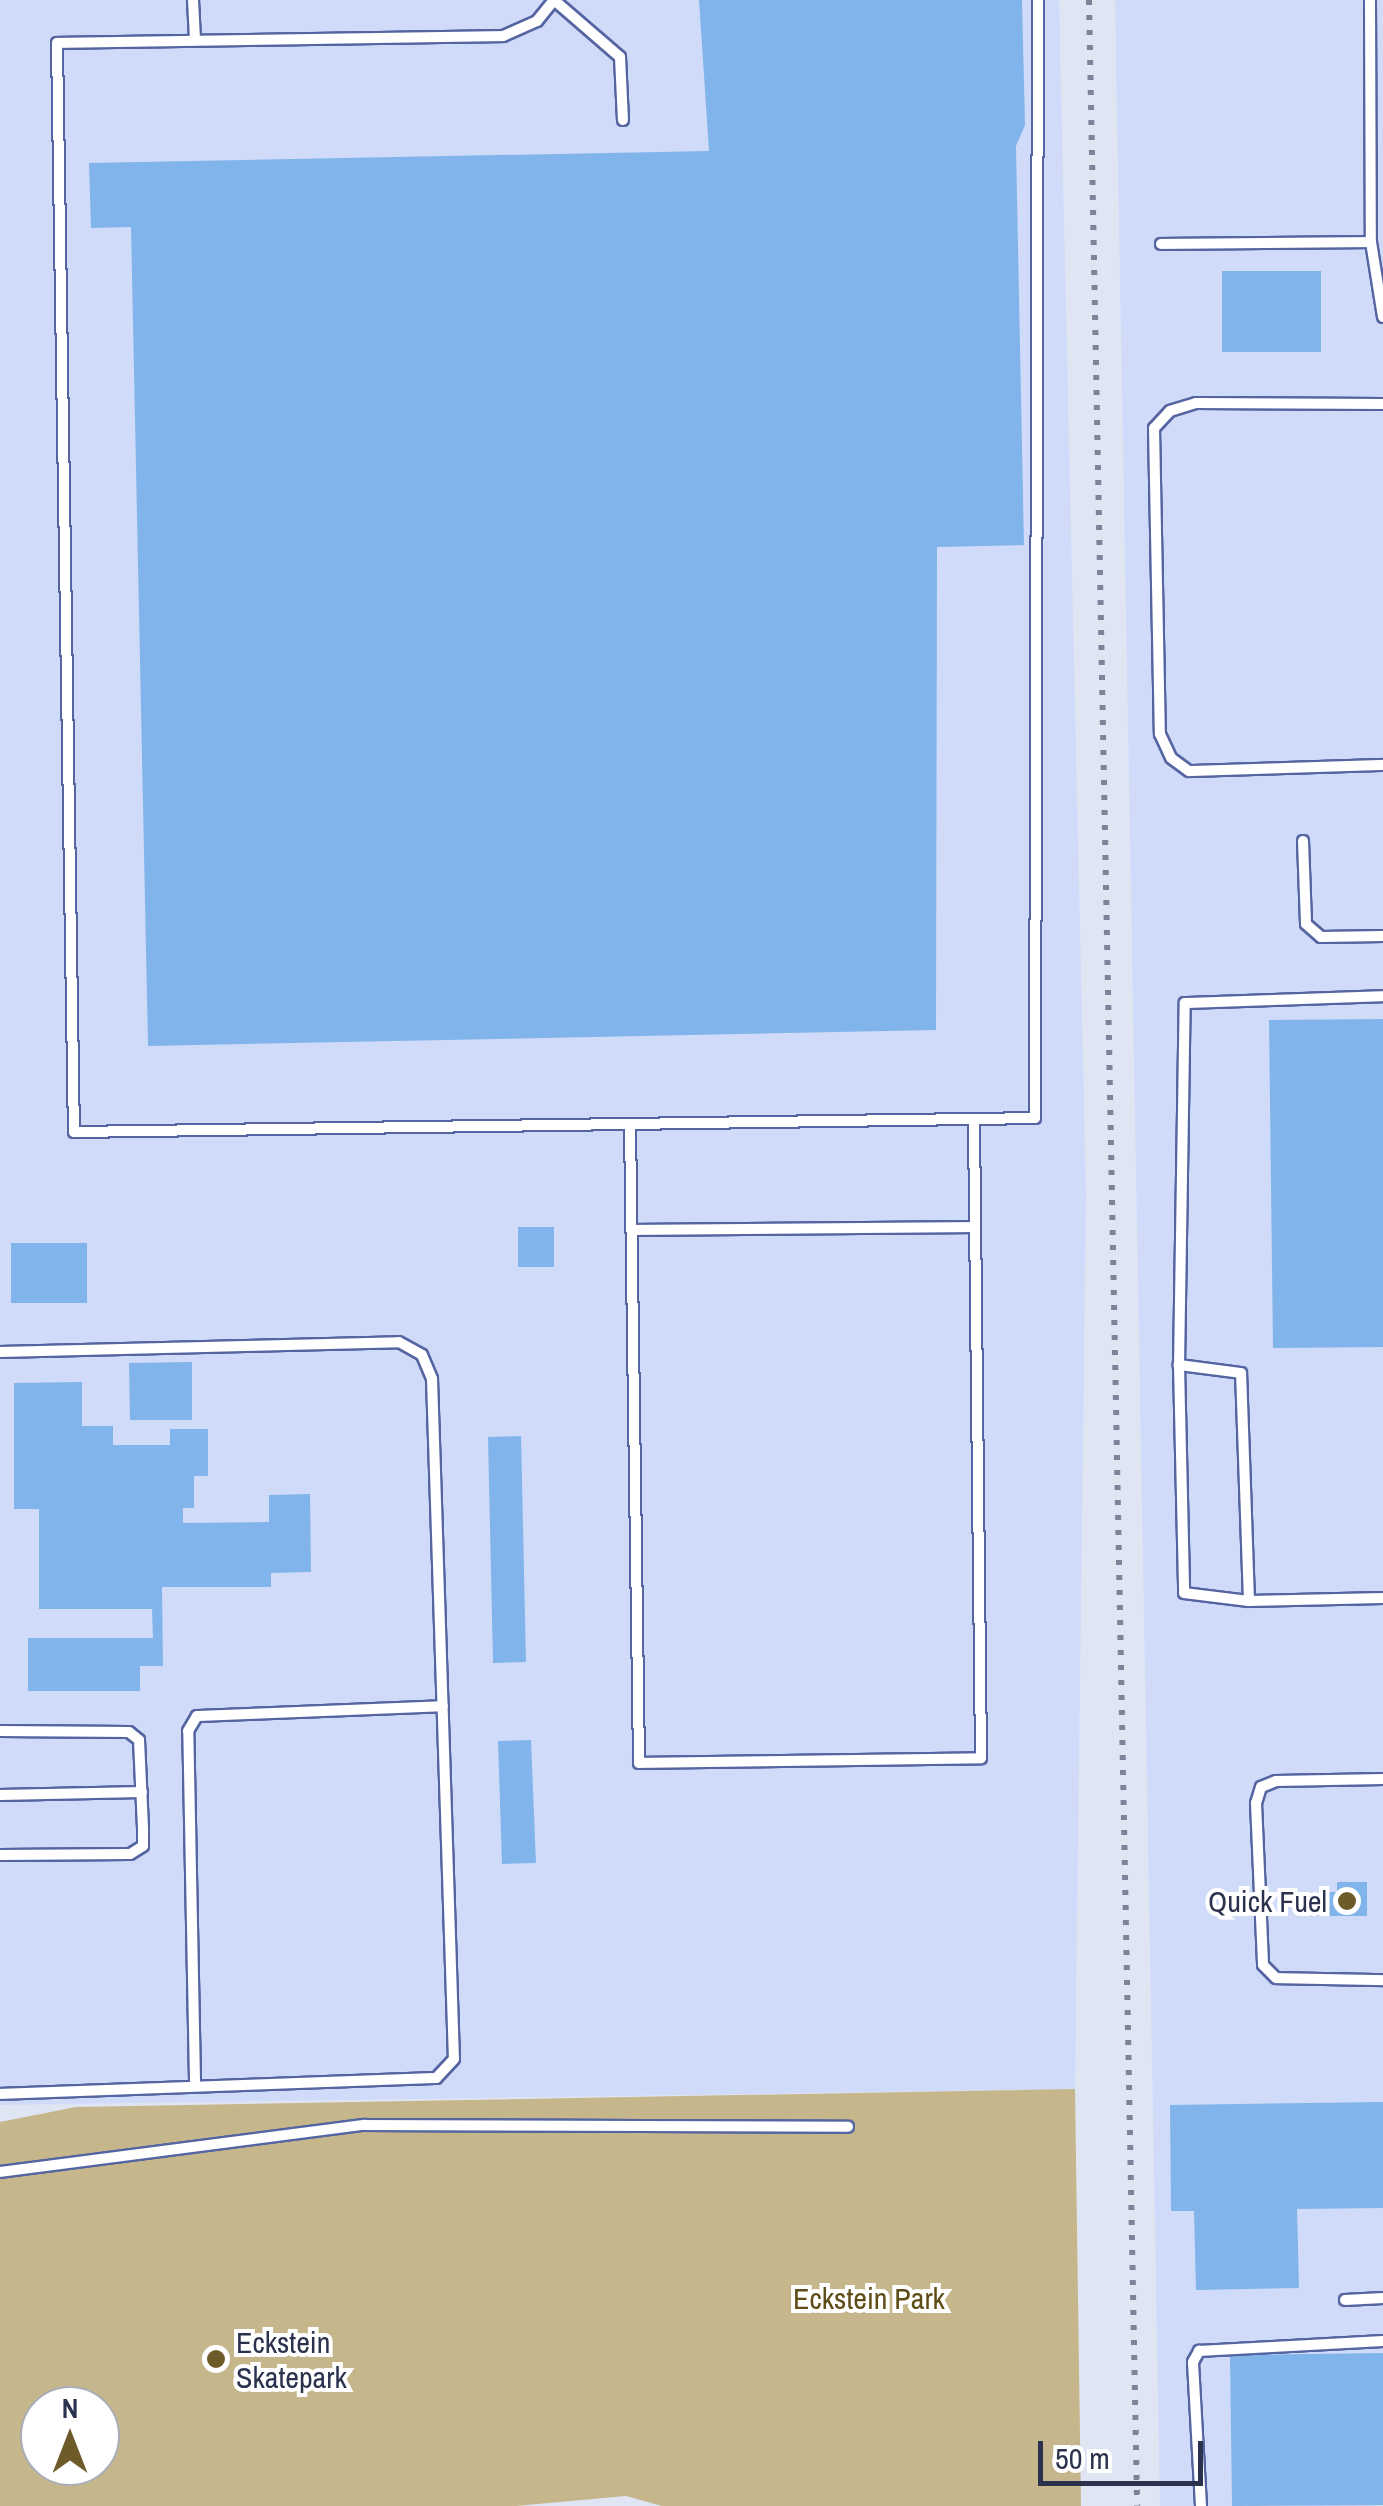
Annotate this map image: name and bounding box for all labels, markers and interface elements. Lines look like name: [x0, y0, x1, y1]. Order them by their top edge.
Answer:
place label: Quick Fuel: [1208, 1883, 1327, 1919]
marker: Quick Fuel: [1336, 1890, 1358, 1912]
park label: Eckstein Park: [793, 2280, 945, 2316]
place label: Eckstein Skatepark: [236, 2324, 347, 2394]
marker: Eckstein Skatepark: [205, 2348, 227, 2370]
north arrow: [20, 2386, 120, 2486]
text: N: [62, 2389, 78, 2427]
scale bar: [1043, 2421, 1208, 2483]
text: 50 m: [1055, 2438, 1110, 2478]

